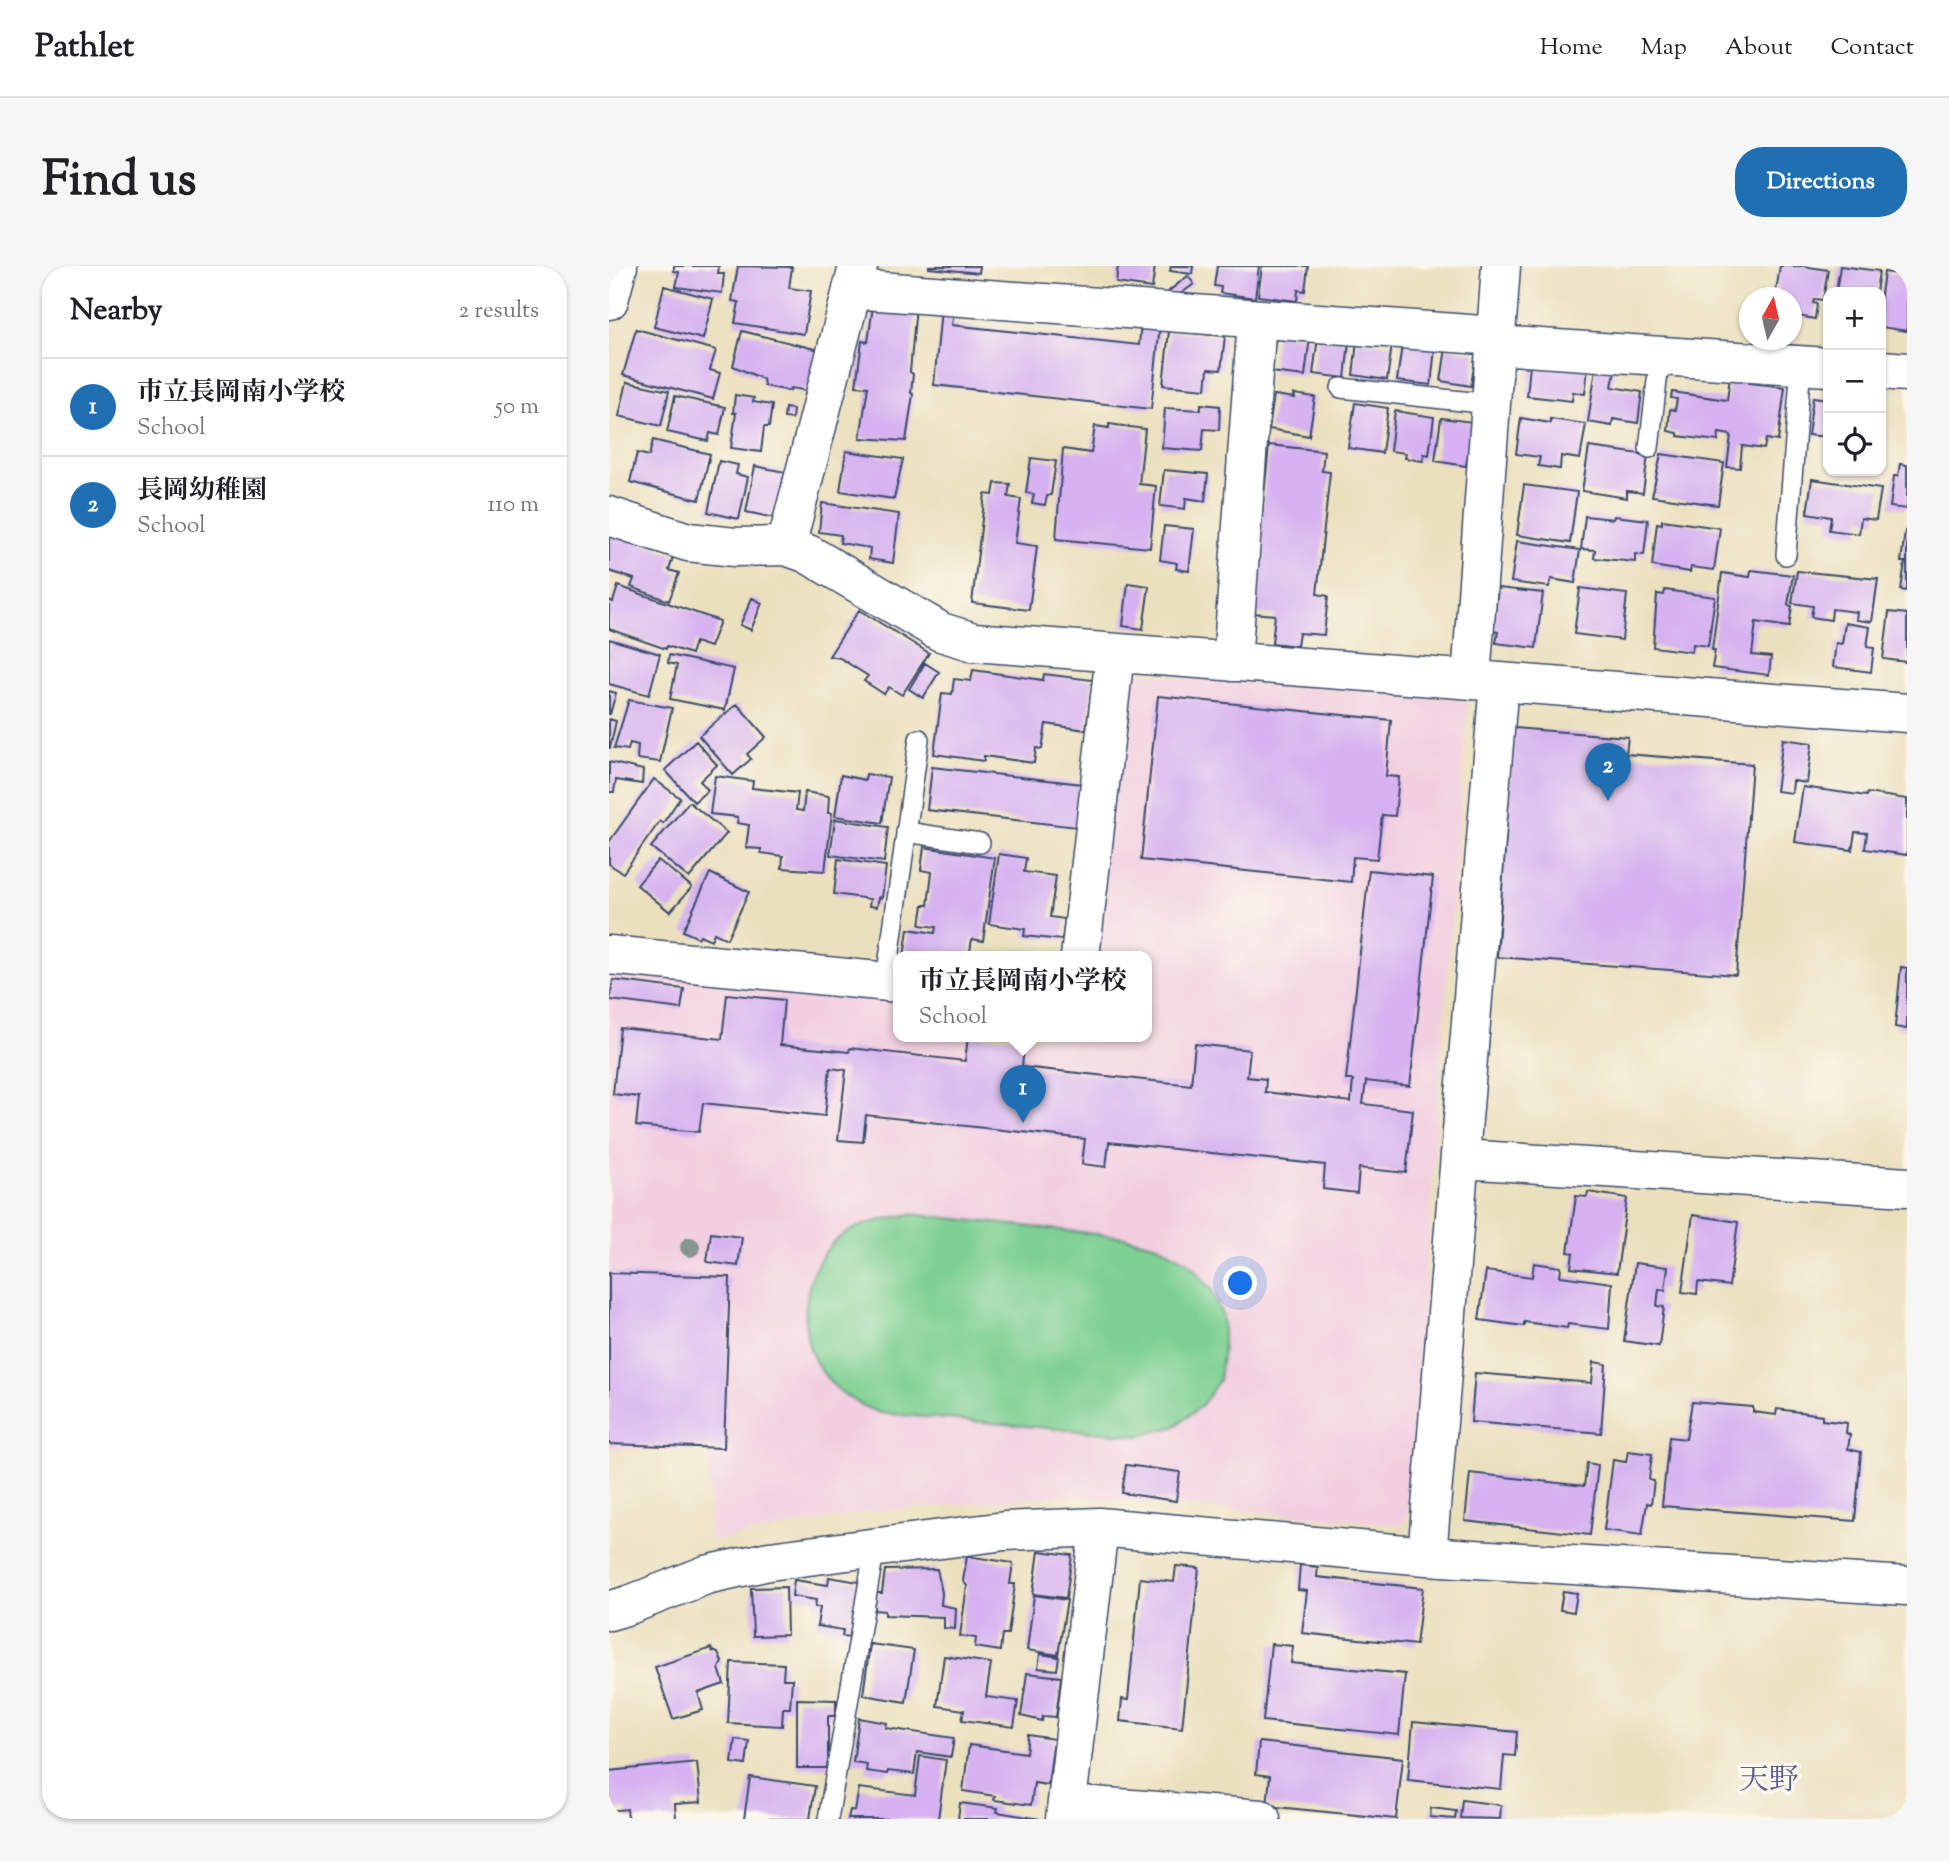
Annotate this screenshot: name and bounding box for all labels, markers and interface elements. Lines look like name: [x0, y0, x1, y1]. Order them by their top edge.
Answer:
text: Pathlet: [35, 24, 134, 72]
text: Home: [1540, 31, 1603, 65]
text: Map: [1641, 31, 1687, 65]
text: About: [1725, 31, 1792, 65]
text: Contact: [1830, 31, 1914, 65]
text: Find us: [42, 147, 196, 217]
button: Directions: [1735, 147, 1907, 217]
north arrow: [1739, 287, 1802, 350]
map controls: [1823, 287, 1886, 476]
button: +: [1823, 287, 1886, 350]
text: Nearby: [70, 290, 162, 333]
text: 2 results: [459, 295, 539, 328]
button: −: [1823, 350, 1886, 413]
text: 市立長岡南小学校: [137, 375, 345, 412]
text: 1: [89, 391, 97, 424]
text: 50 m: [495, 391, 539, 424]
text: School: [137, 412, 206, 445]
button: locate: [1823, 413, 1886, 476]
text: 長岡幼稚園: [137, 473, 267, 510]
text: 2: [88, 489, 98, 522]
text: 110 m: [488, 489, 539, 522]
text: School: [137, 510, 206, 543]
pin: 2: [1585, 743, 1631, 801]
popup: [893, 951, 1152, 1042]
text: 市立長岡南小学校: [918, 964, 1127, 1001]
text: School: [918, 1001, 987, 1034]
pin: 1: [1000, 1065, 1046, 1123]
your location: [1223, 1266, 1257, 1300]
district label: 天野: [1739, 1760, 1799, 1803]

